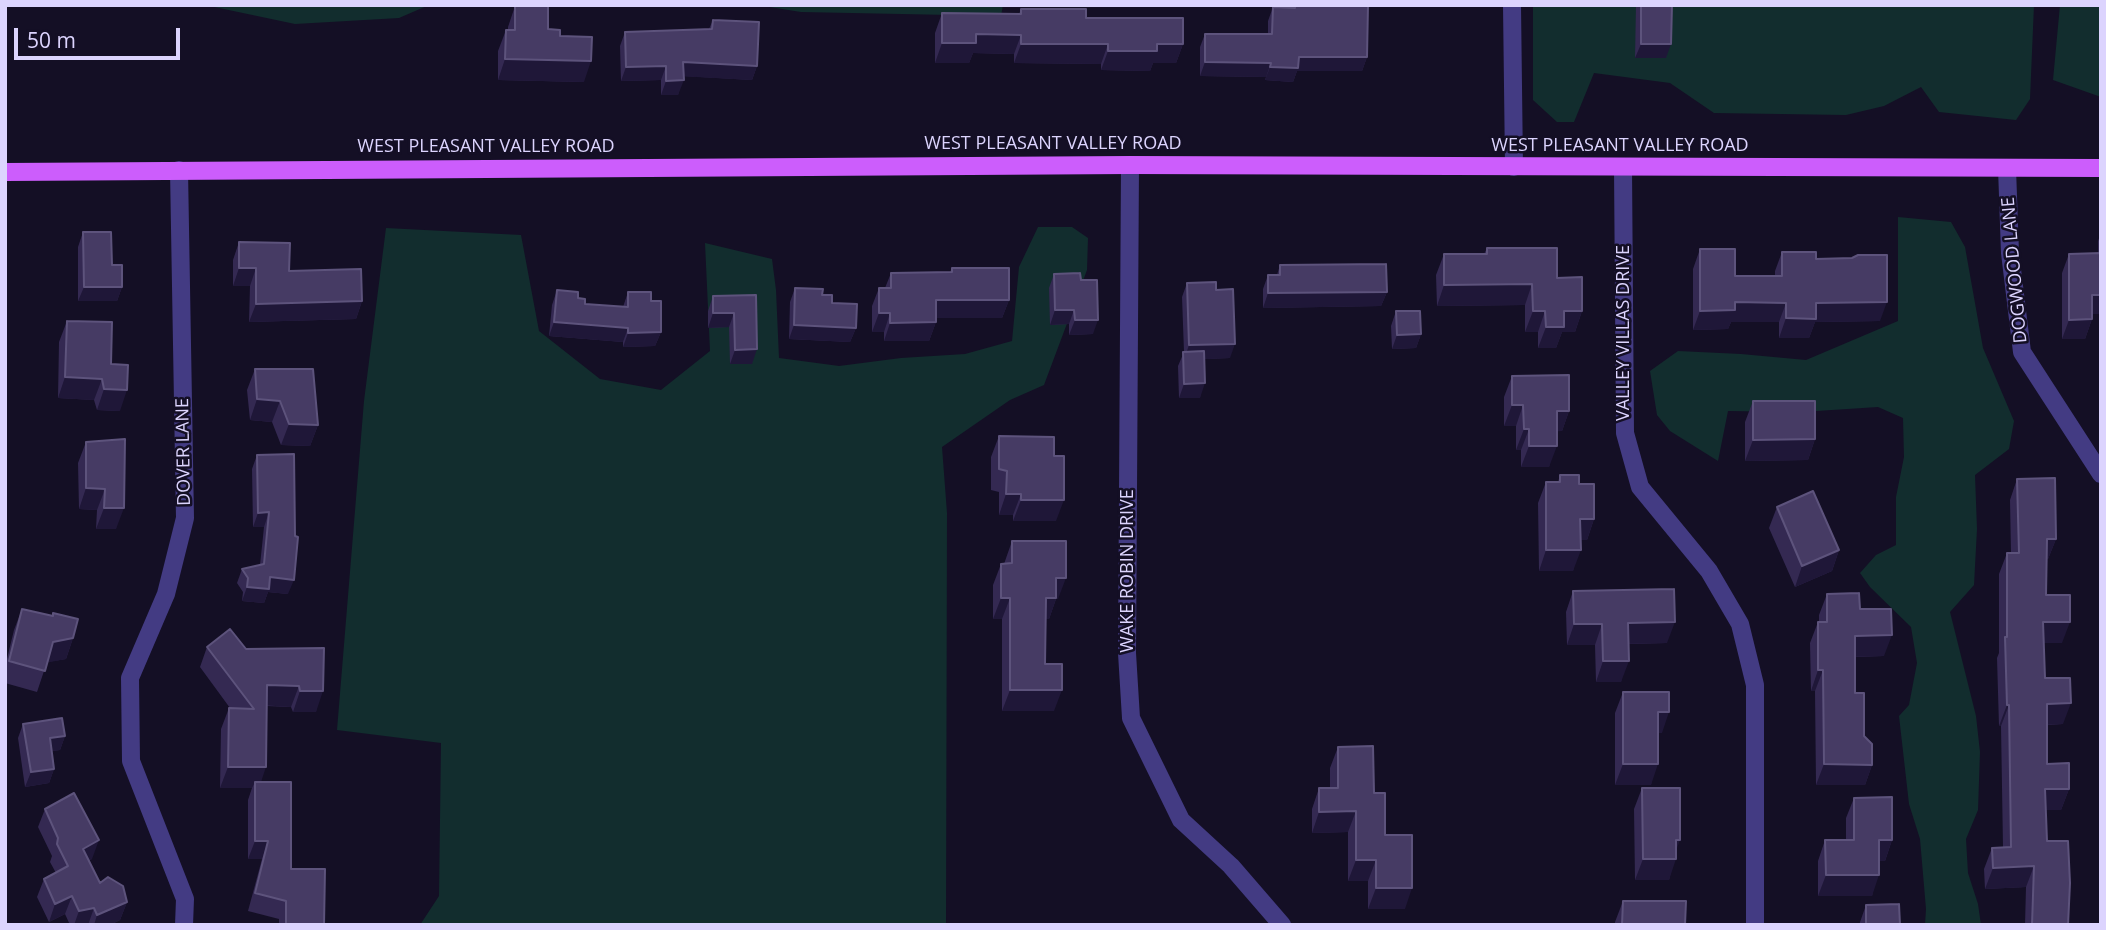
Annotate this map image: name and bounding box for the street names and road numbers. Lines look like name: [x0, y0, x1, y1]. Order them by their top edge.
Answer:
street label: WEST PLEASANT VALLEY ROAD: [924, 133, 1182, 155]
street label: WEST PLEASANT VALLEY ROAD: [1491, 135, 1749, 157]
street label: WEST PLEASANT VALLEY ROAD: [357, 136, 615, 158]
street label: DOGWOOD LANE: [1998, 196, 2032, 344]
street label: VALLEY VILLAS DRIVE: [1613, 245, 1635, 421]
street label: DOVER LANE: [172, 398, 196, 506]
street label: WAKE ROBIN DRIVE: [1117, 489, 1139, 653]

